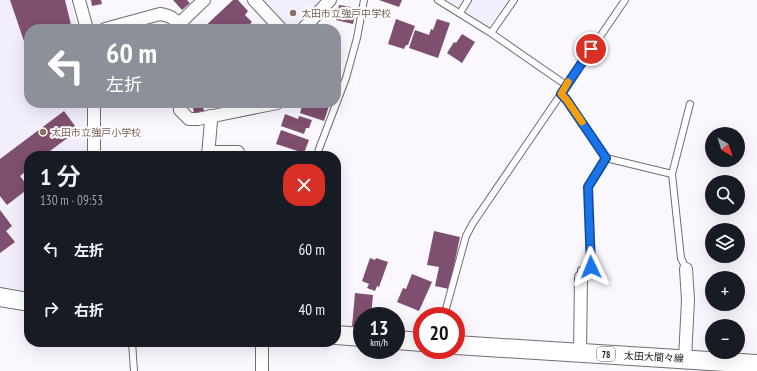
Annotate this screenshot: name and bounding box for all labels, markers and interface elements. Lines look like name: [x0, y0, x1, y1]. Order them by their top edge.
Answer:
place label: 太田市立強戸中学校: [301, 7, 391, 20]
marker: 太田市立強戸中学校: [288, 8, 298, 18]
pin: [574, 32, 608, 66]
text: 60 m: [106, 34, 157, 71]
icon: arrive: [580, 38, 602, 60]
icon: left: [40, 40, 92, 92]
text: 左折: [106, 73, 142, 96]
place label: 太田市立強戸小学校: [51, 126, 141, 139]
marker: 太田市立強戸小学校: [38, 127, 48, 137]
north arrow: [705, 127, 745, 167]
map controls: [705, 127, 745, 359]
text: 1 分: [40, 161, 80, 192]
button: close: [283, 164, 325, 206]
button: search: [705, 175, 745, 215]
text: 130 m · 09:53: [40, 192, 103, 209]
button: layers: [705, 223, 745, 263]
icon: left: [40, 238, 62, 260]
text: 60 m: [299, 240, 325, 259]
text: 左折: [74, 241, 104, 260]
position arrow: [570, 246, 612, 288]
button: +: [705, 271, 745, 311]
icon: right: [40, 298, 62, 320]
text: 40 m: [299, 300, 325, 319]
text: 右折: [74, 301, 104, 320]
speed limit sign: 20: [413, 307, 465, 359]
text: 13: [369, 315, 389, 341]
button: −: [705, 319, 745, 359]
text: km/h: [370, 336, 388, 349]
road number: 78: [597, 347, 615, 361]
street label: 太田大間々線: [624, 349, 684, 365]

